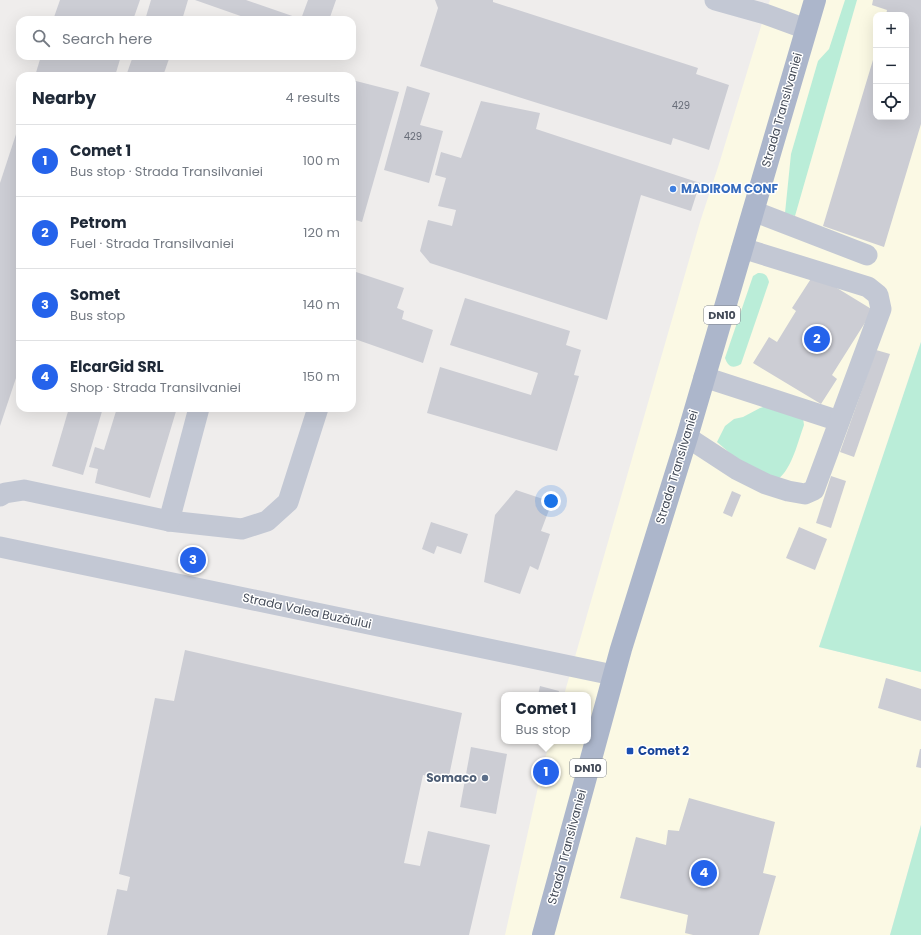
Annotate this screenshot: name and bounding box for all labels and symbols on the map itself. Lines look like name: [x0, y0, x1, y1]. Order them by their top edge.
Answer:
street label: Strada Transilvaniei: [757, 51, 806, 169]
house number: 429: [672, 98, 690, 113]
house number: 429: [404, 129, 422, 144]
place label: MADIROM CONF: [681, 180, 779, 197]
marker: MADIROM CONF: [668, 184, 678, 194]
road number: DN10: [704, 306, 740, 324]
pin: 2: [804, 324, 830, 354]
street label: Strada Transilvaniei: [651, 408, 702, 526]
your location: [541, 491, 561, 511]
pin: 3: [180, 545, 206, 575]
street label: Strada Valea Buzăului: [241, 589, 373, 632]
place label: Comet 2: [638, 742, 689, 759]
marker: Comet 2: [625, 746, 635, 756]
pin: 1: [533, 757, 559, 787]
road number: DN10: [570, 759, 606, 777]
place label: Somaco: [426, 769, 477, 786]
marker: Somaco: [480, 773, 490, 783]
street label: Strada Transilvaniei: [543, 788, 590, 906]
pin: 4: [691, 858, 717, 888]

